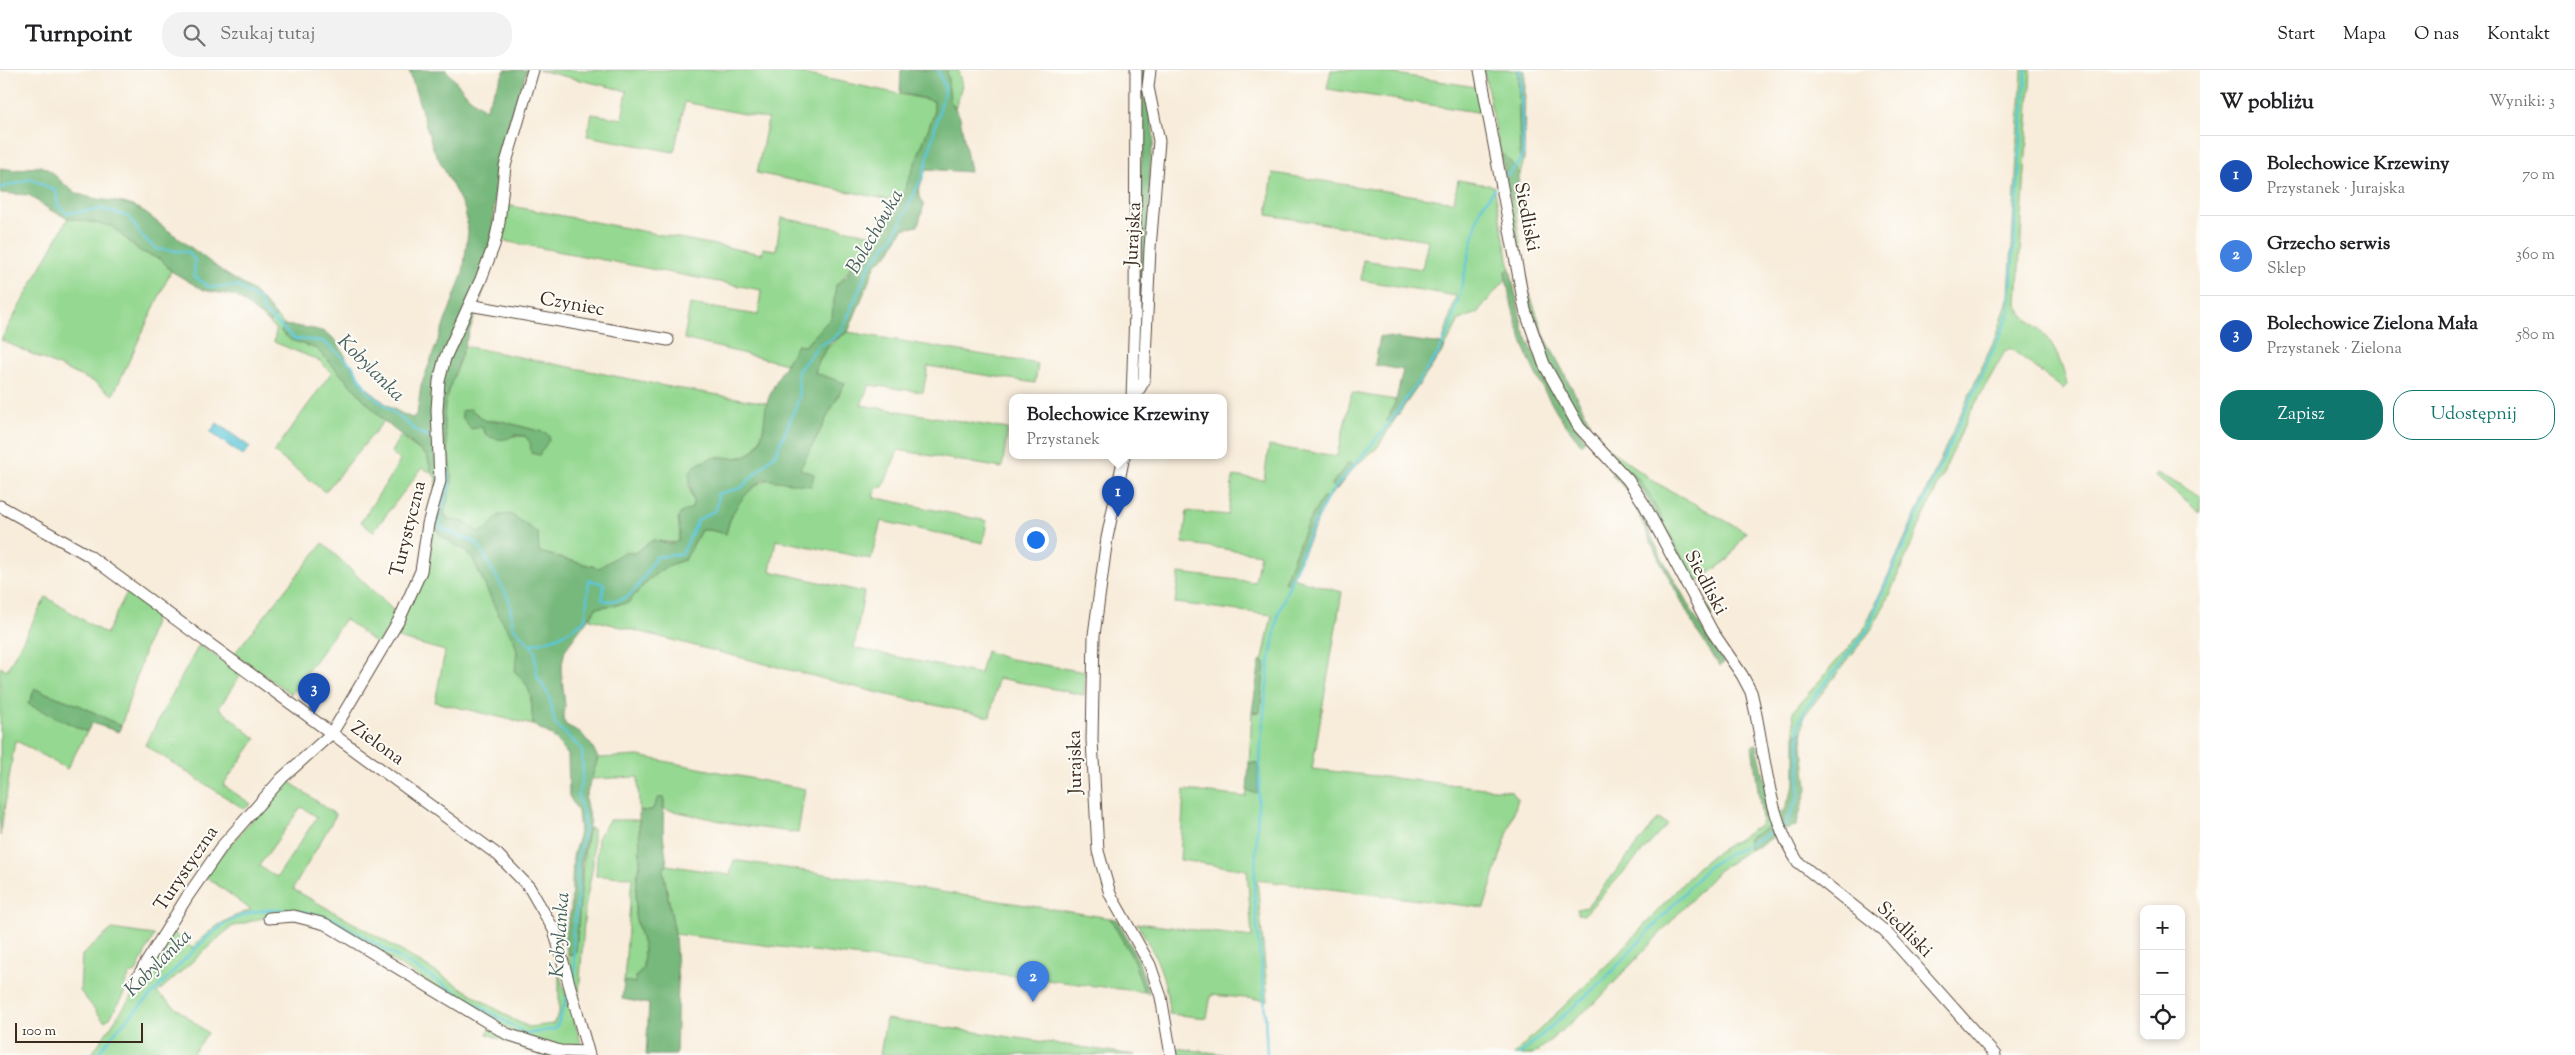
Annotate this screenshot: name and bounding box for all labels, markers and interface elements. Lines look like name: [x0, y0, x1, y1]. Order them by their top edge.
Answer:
search box: [162, 12, 512, 57]
text: Turnpoint: [25, 18, 132, 52]
icon: search: [180, 21, 208, 49]
text: Szukaj tutaj: [220, 21, 315, 48]
text: Start: [2277, 22, 2315, 48]
text: Mapa: [2343, 22, 2386, 48]
text: O nas: [2414, 22, 2459, 48]
text: Kontakt: [2487, 22, 2550, 48]
text: W pobliżu: [2220, 88, 2314, 118]
text: Wyniki: 3: [2489, 91, 2555, 114]
text: Bolechowice Krzewiny: [2267, 151, 2450, 178]
text: 1: [2233, 164, 2239, 187]
text: 70 m: [2522, 164, 2555, 187]
text: Przystanek · Jurajska: [2267, 178, 2405, 201]
street label: Siedliski: [1506, 180, 1546, 254]
water label: Bolechówka: [840, 184, 912, 280]
street label: Jurajska: [1119, 201, 1149, 268]
text: Grzecho serwis: [2267, 231, 2390, 258]
text: 2: [2232, 244, 2240, 267]
text: 360 m: [2516, 244, 2555, 267]
text: Sklep: [2267, 258, 2306, 281]
street label: Czyniec: [537, 286, 607, 324]
text: Bolechowice Zielona Mała: [2267, 311, 2478, 338]
text: 3: [2233, 324, 2239, 347]
text: 580 m: [2516, 324, 2555, 347]
water label: Kobylanka: [330, 329, 410, 409]
text: Przystanek · Zielona: [2267, 338, 2402, 361]
button: Zapisz: [2220, 390, 2383, 440]
button: Udostępnij: [2393, 390, 2555, 440]
popup: [1009, 394, 1227, 459]
text: Bolechowice Krzewiny: [1027, 402, 1209, 429]
text: Przystanek: [1027, 429, 1100, 452]
pin: 1: [1102, 476, 1134, 517]
street label: Turystyczna: [384, 478, 434, 580]
your location: [1023, 527, 1049, 553]
street label: Siedliski: [1677, 546, 1733, 620]
pin: 3: [298, 673, 330, 714]
street label: Zielona: [345, 715, 410, 773]
street label: Jurajska: [1062, 730, 1090, 795]
street label: Turystyczna: [148, 821, 226, 917]
water label: Kobylanka: [544, 891, 578, 979]
street label: Siedliski: [1870, 896, 1938, 964]
map controls: [2140, 905, 2185, 1040]
button: +: [2140, 905, 2185, 950]
water label: Kobylanka: [119, 924, 199, 1004]
button: −: [2140, 950, 2185, 995]
pin: 2: [1017, 961, 1049, 1002]
button: locate: [2140, 995, 2185, 1040]
scale bar: [15, 1020, 142, 1043]
text: 100 m: [22, 1022, 56, 1042]

